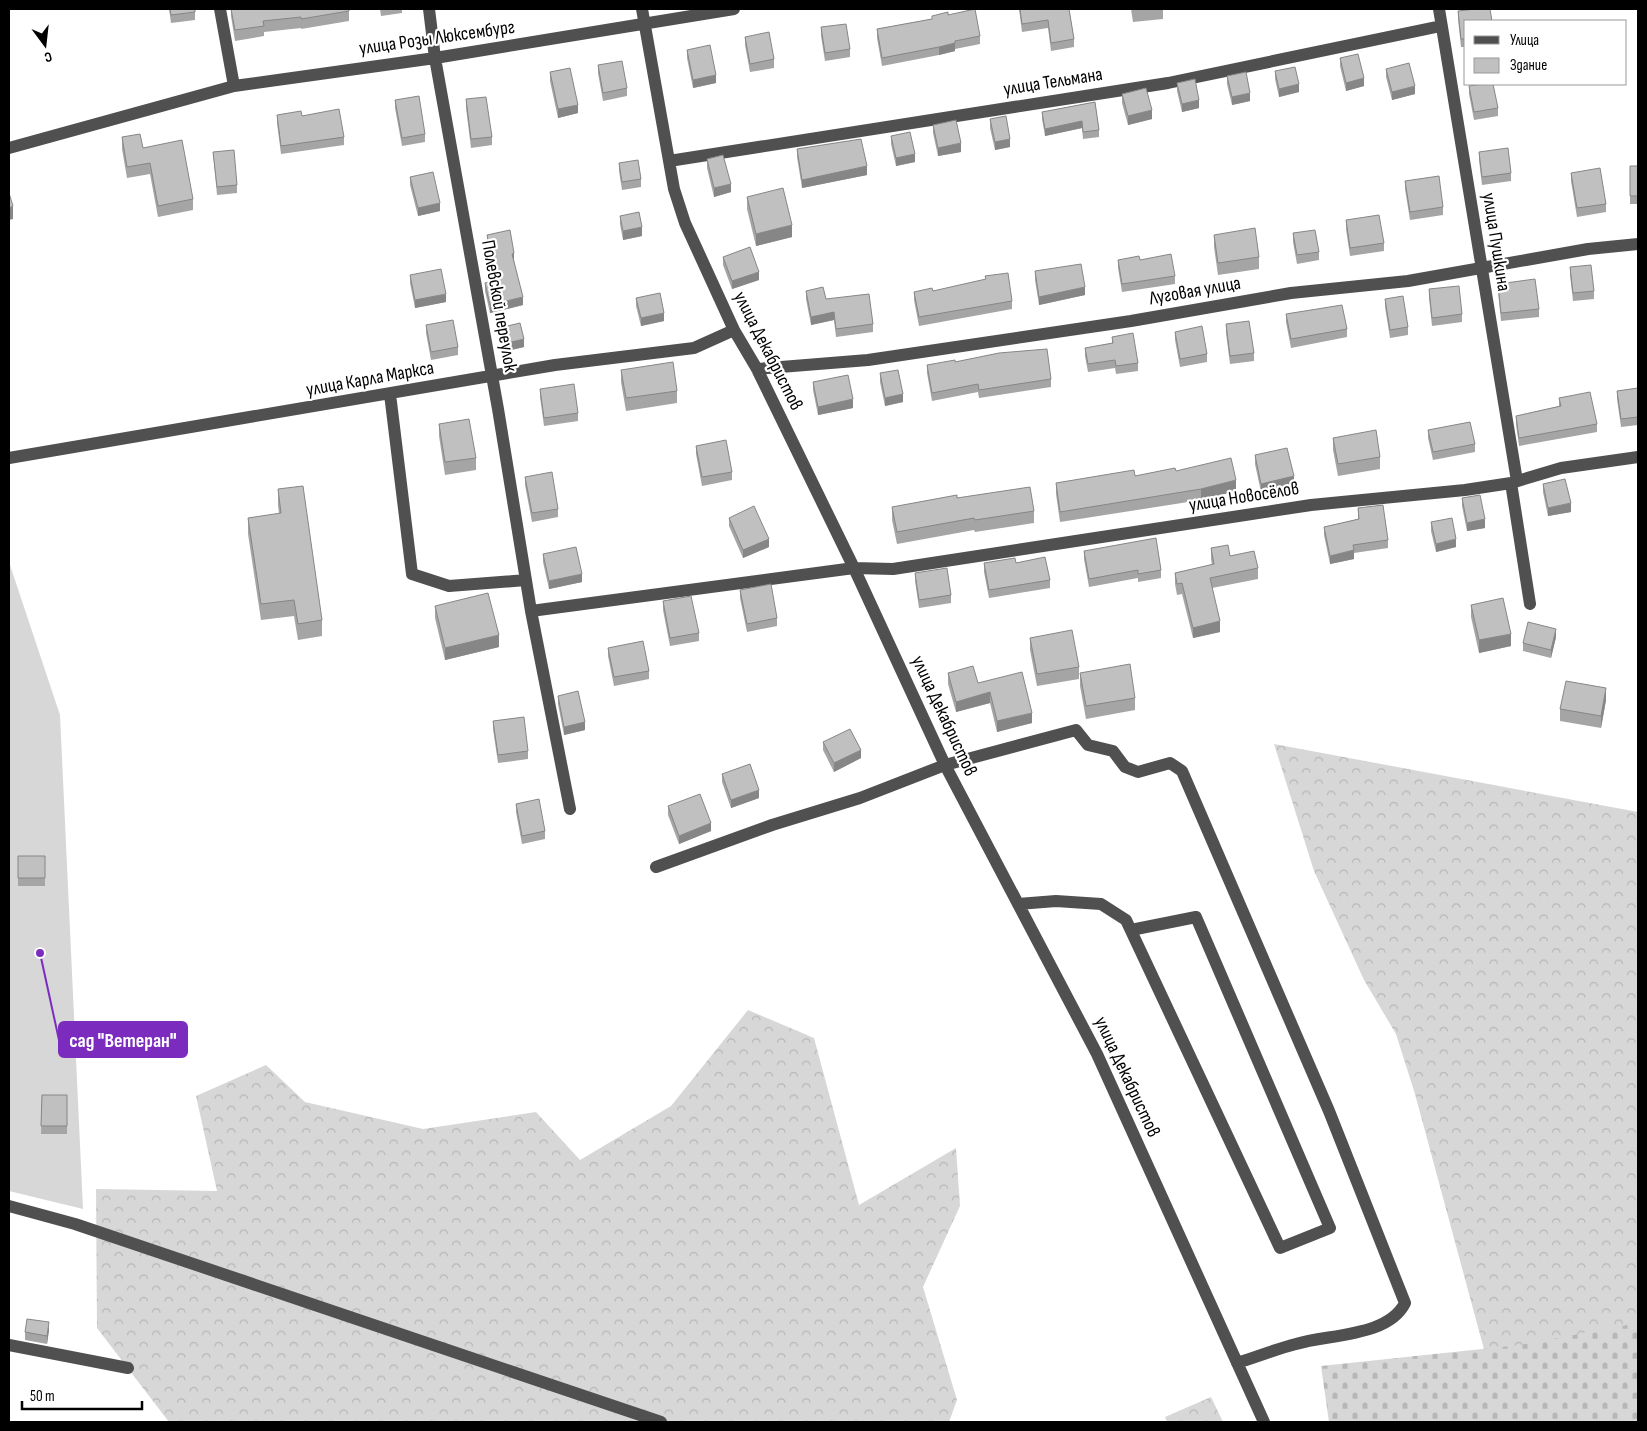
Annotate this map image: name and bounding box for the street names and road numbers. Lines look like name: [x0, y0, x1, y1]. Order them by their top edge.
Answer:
street label: улица Розы Люксембург: [358, 16, 516, 60]
street label: улица Тельмана: [1002, 63, 1104, 101]
street label: улица Пушкина: [1477, 191, 1515, 293]
street label: Полевской переулок: [476, 238, 522, 375]
street label: Луговая улица: [1146, 272, 1243, 311]
street label: улица Декабристов: [728, 288, 808, 414]
street label: улица Карла Маркса: [304, 356, 436, 402]
street label: улица Новосёлов: [1187, 477, 1301, 517]
street label: улица Декабристов: [906, 652, 982, 780]
street label: улица Декабристов: [1089, 1013, 1165, 1141]

